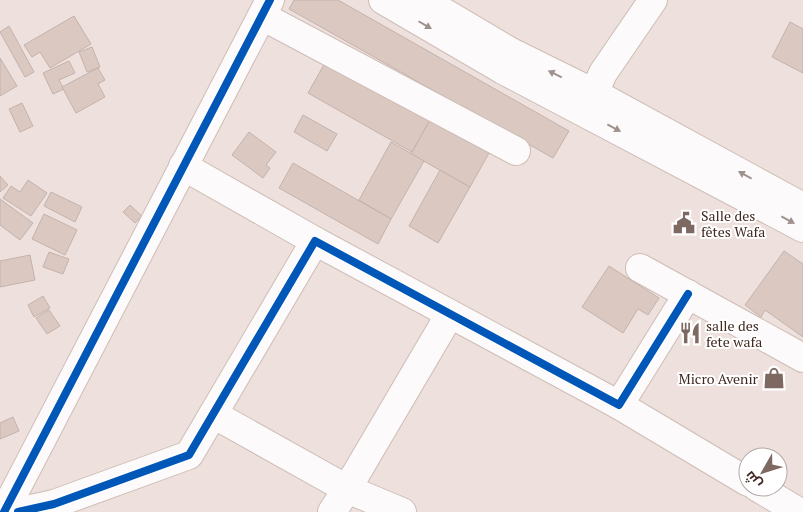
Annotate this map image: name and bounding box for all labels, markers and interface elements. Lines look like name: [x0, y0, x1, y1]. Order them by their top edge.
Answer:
one-way arrow: [419, 20, 432, 29]
one-way arrow: [548, 70, 562, 78]
one-way arrow: [607, 123, 621, 132]
one-way arrow: [737, 171, 752, 179]
place label: Salle des fêtes Wafa: [701, 206, 765, 241]
public building icon: Salle des fêtes Wafa: [671, 210, 697, 236]
one-way arrow: [782, 216, 795, 225]
place label: salle des fete wafa: [706, 316, 762, 351]
restaurant icon: salle des fete wafa: [677, 320, 703, 346]
shop icon: Micro Avenir: [761, 365, 787, 391]
place label: Micro Avenir: [679, 369, 759, 388]
north arrow: [738, 447, 788, 497]
text: ش: [739, 468, 766, 493]

